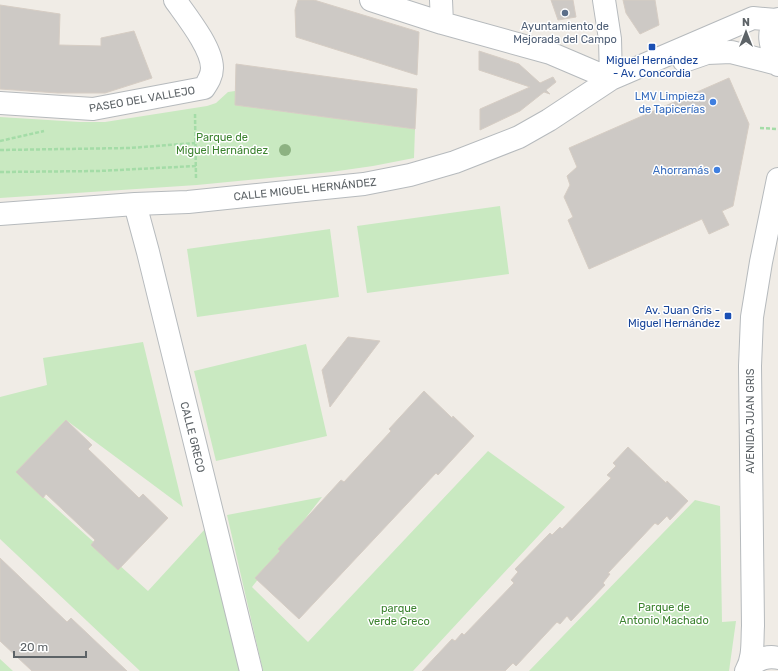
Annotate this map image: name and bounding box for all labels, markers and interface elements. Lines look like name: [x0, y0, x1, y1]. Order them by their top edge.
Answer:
marker: Ayuntamiento de Mejorada del Campo: [560, 8, 570, 18]
north arrow: [726, 12, 766, 52]
text: N: [742, 16, 750, 29]
place label: Ayuntamiento de Mejorada del Campo: [513, 20, 617, 46]
marker: Miguel Hernández - Av. Concordia: [647, 42, 657, 52]
place label: Miguel Hernández - Av. Concordia: [606, 54, 698, 80]
street label: PASEO DEL VALLEJO: [88, 84, 196, 115]
place label: LMV Limpieza de Tapicerías: [635, 90, 705, 116]
marker: LMV Limpieza de Tapicerías: [708, 97, 718, 107]
park label: Parque de Miguel Hernández: [176, 131, 268, 157]
place label: Ahorramás: [653, 164, 709, 177]
marker: Ahorramás: [712, 165, 722, 175]
street label: CALLE MIGUEL HERNÁNDEZ: [233, 175, 378, 203]
place label: Av. Juan Gris - Miguel Hernández: [628, 304, 720, 330]
marker: Av. Juan Gris - Miguel Hernández: [723, 311, 733, 321]
street label: AVENIDA JUAN GRIS: [744, 368, 757, 474]
street label: CALLE GRECO: [177, 400, 208, 474]
park label: Parque de Antonio Machado: [619, 601, 709, 627]
park label: parque verde Greco: [368, 602, 430, 628]
scale bar: [14, 633, 86, 659]
text: 20 m: [20, 640, 48, 654]

